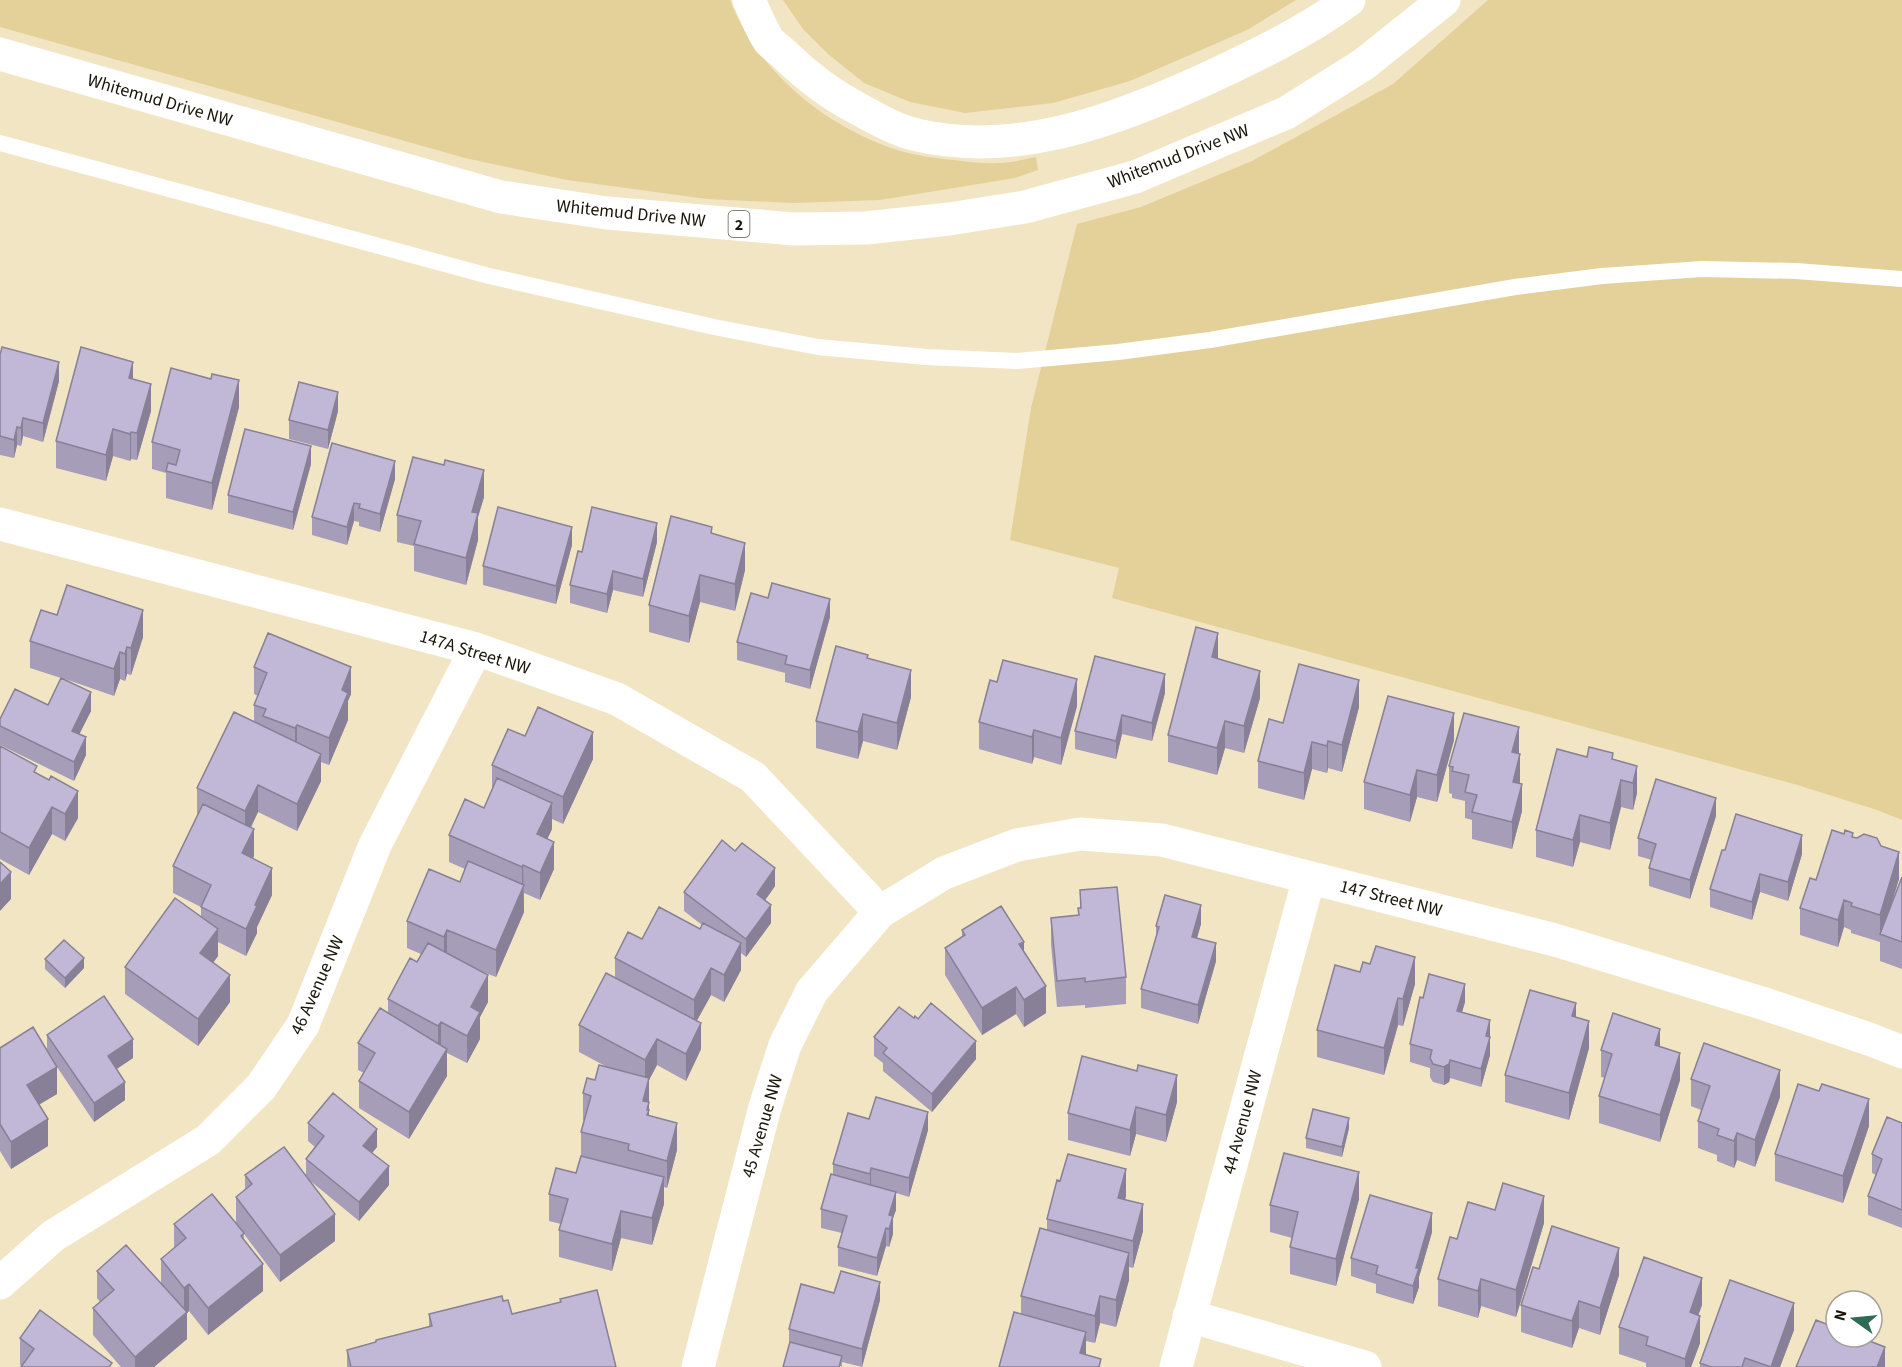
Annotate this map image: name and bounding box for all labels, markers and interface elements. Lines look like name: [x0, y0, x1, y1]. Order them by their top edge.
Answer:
street label: Whitemud Drive NW: [84, 68, 235, 133]
street label: Whitemud Drive NW: [1104, 118, 1253, 195]
street label: Whitemud Drive NW: [555, 193, 707, 234]
road number: 2: [728, 211, 750, 237]
street label: 147A Street NW: [416, 624, 533, 681]
street label: 147 Street NW: [1337, 874, 1445, 923]
street label: 46 Avenue NW: [284, 932, 351, 1039]
street label: 44 Avenue NW: [1217, 1068, 1268, 1177]
street label: 45 Avenue NW: [736, 1072, 789, 1181]
north arrow: [1824, 1289, 1884, 1349]
text: N: [1828, 1307, 1852, 1323]

